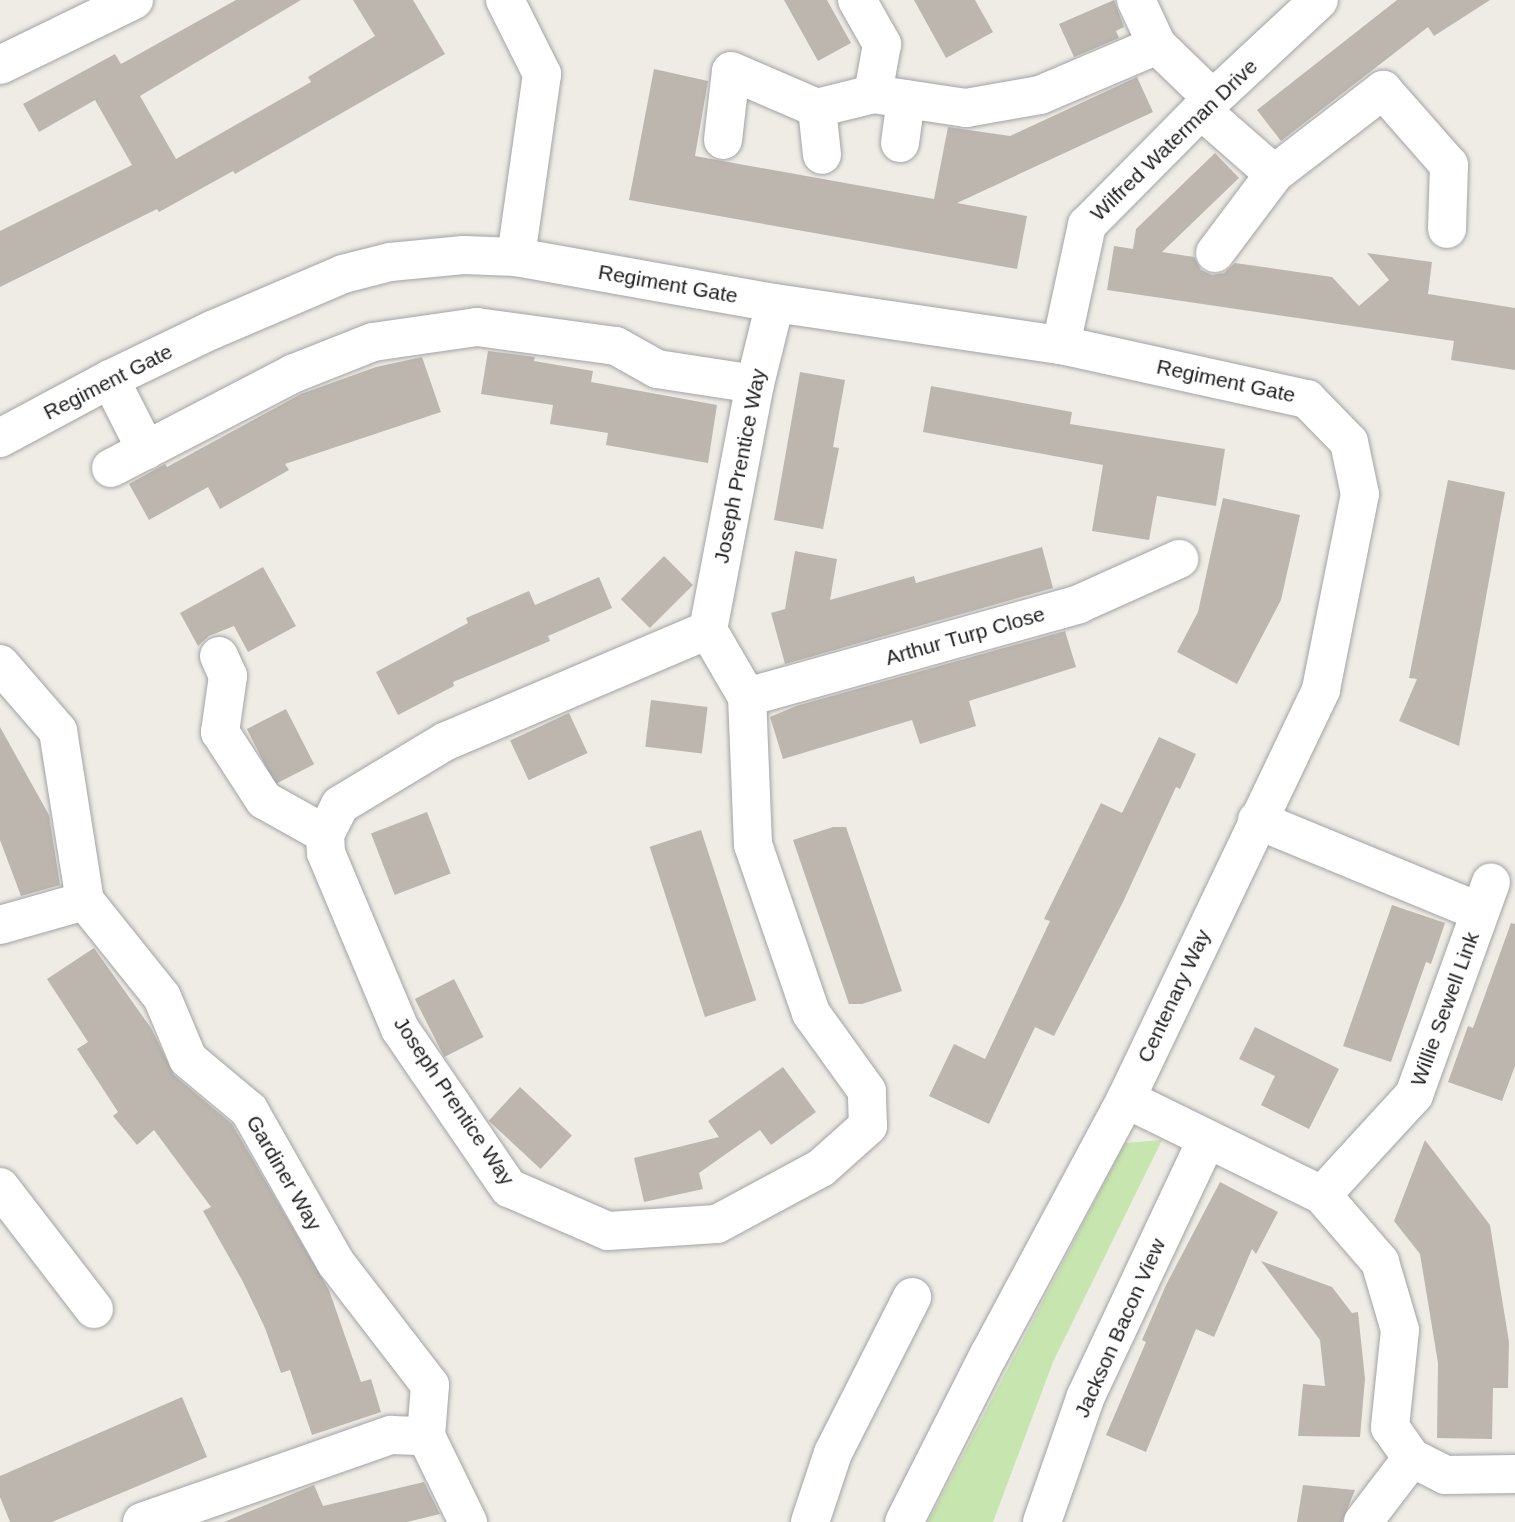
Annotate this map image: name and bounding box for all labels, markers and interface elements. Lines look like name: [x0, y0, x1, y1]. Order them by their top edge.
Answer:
street label: Wilfred Waterman Drive: [1085, 54, 1263, 226]
street label: Regiment Gate: [596, 259, 740, 309]
street label: Regiment Gate: [39, 339, 177, 425]
street label: Regiment Gate: [1154, 354, 1298, 408]
street label: Joseph Prentice Way: [709, 367, 771, 565]
street label: Arthur Turp Close: [882, 601, 1048, 671]
street label: Centenary Way: [1132, 925, 1216, 1067]
street label: Willie Sewell Link: [1405, 928, 1485, 1090]
street label: Joseph Prentice Way: [388, 1012, 520, 1190]
street label: Gardiner Way: [241, 1111, 327, 1235]
street label: Jackson Bacon View: [1069, 1235, 1171, 1421]

